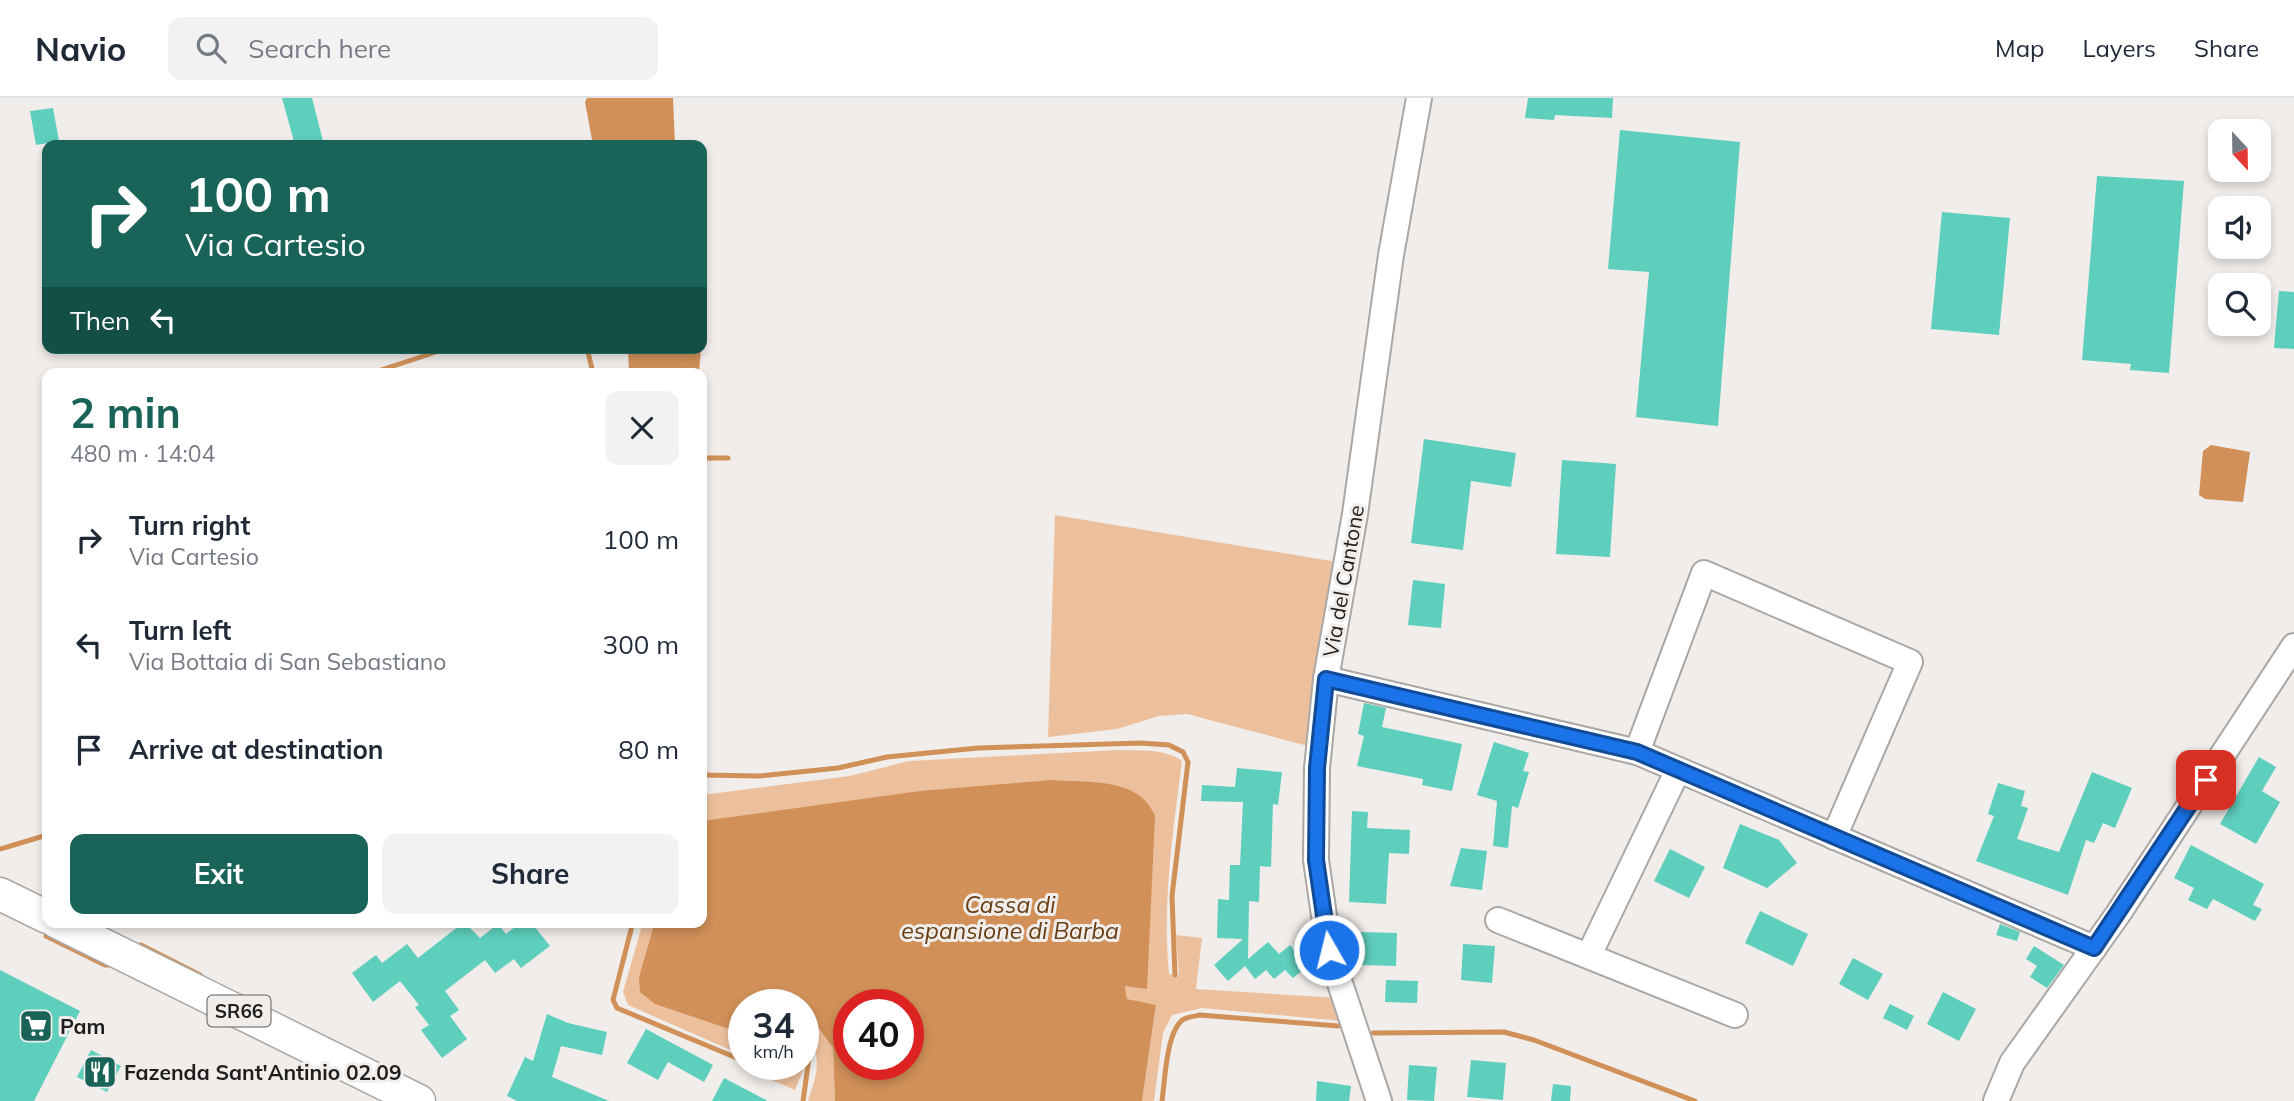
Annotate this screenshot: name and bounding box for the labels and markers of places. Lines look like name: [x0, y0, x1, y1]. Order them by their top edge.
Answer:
pin: [2176, 750, 2236, 810]
supermarket icon: Pam: [17, 1007, 55, 1045]
place label: Pam: [60, 1013, 105, 1039]
restaurant icon: Fazenda Sant'Antinio 02.09: [81, 1053, 119, 1091]
place label: Fazenda Sant'Antinio 02.09: [124, 1059, 402, 1085]

